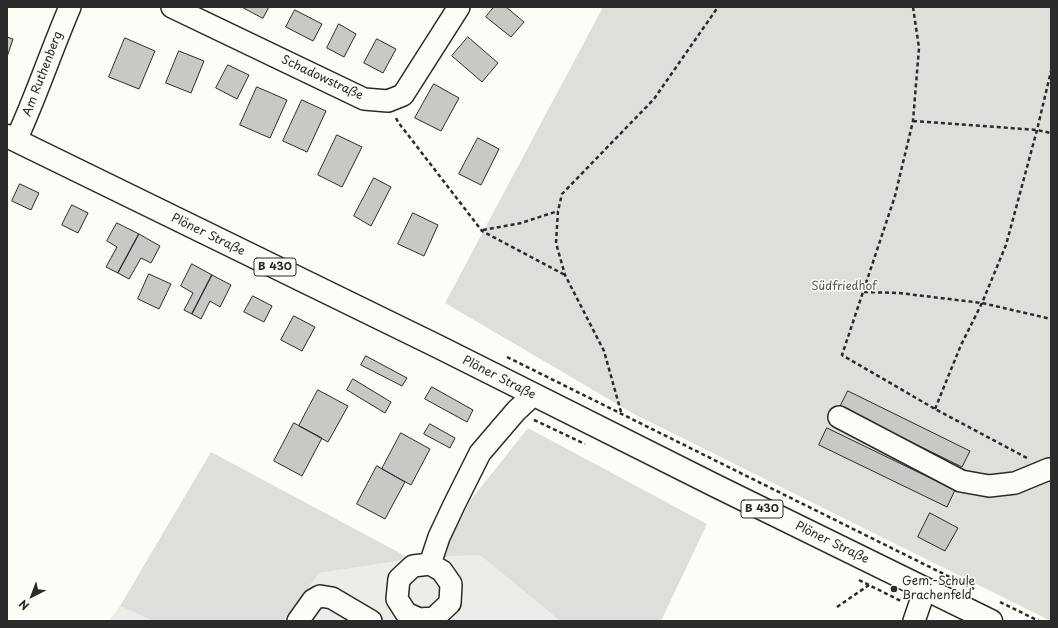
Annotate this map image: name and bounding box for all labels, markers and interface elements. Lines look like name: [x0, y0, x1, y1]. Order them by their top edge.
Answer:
street label: Am Ruthenberg: [20, 29, 66, 119]
street label: Schadowstraße: [279, 53, 365, 103]
street label: Plöner Straße: [169, 211, 247, 259]
road number: B 430: [254, 258, 296, 276]
park label: Südfriedhof: [811, 280, 877, 294]
street label: Plöner Straße: [460, 353, 538, 403]
road number: B 430: [741, 500, 783, 518]
street label: Plöner Straße: [793, 519, 871, 567]
place label: Gem.-Schule Brachenfeld: [902, 575, 975, 603]
north arrow: [12, 576, 52, 616]
marker: Gem.-Schule Brachenfeld: [889, 584, 899, 594]
text: N: [15, 596, 33, 615]

